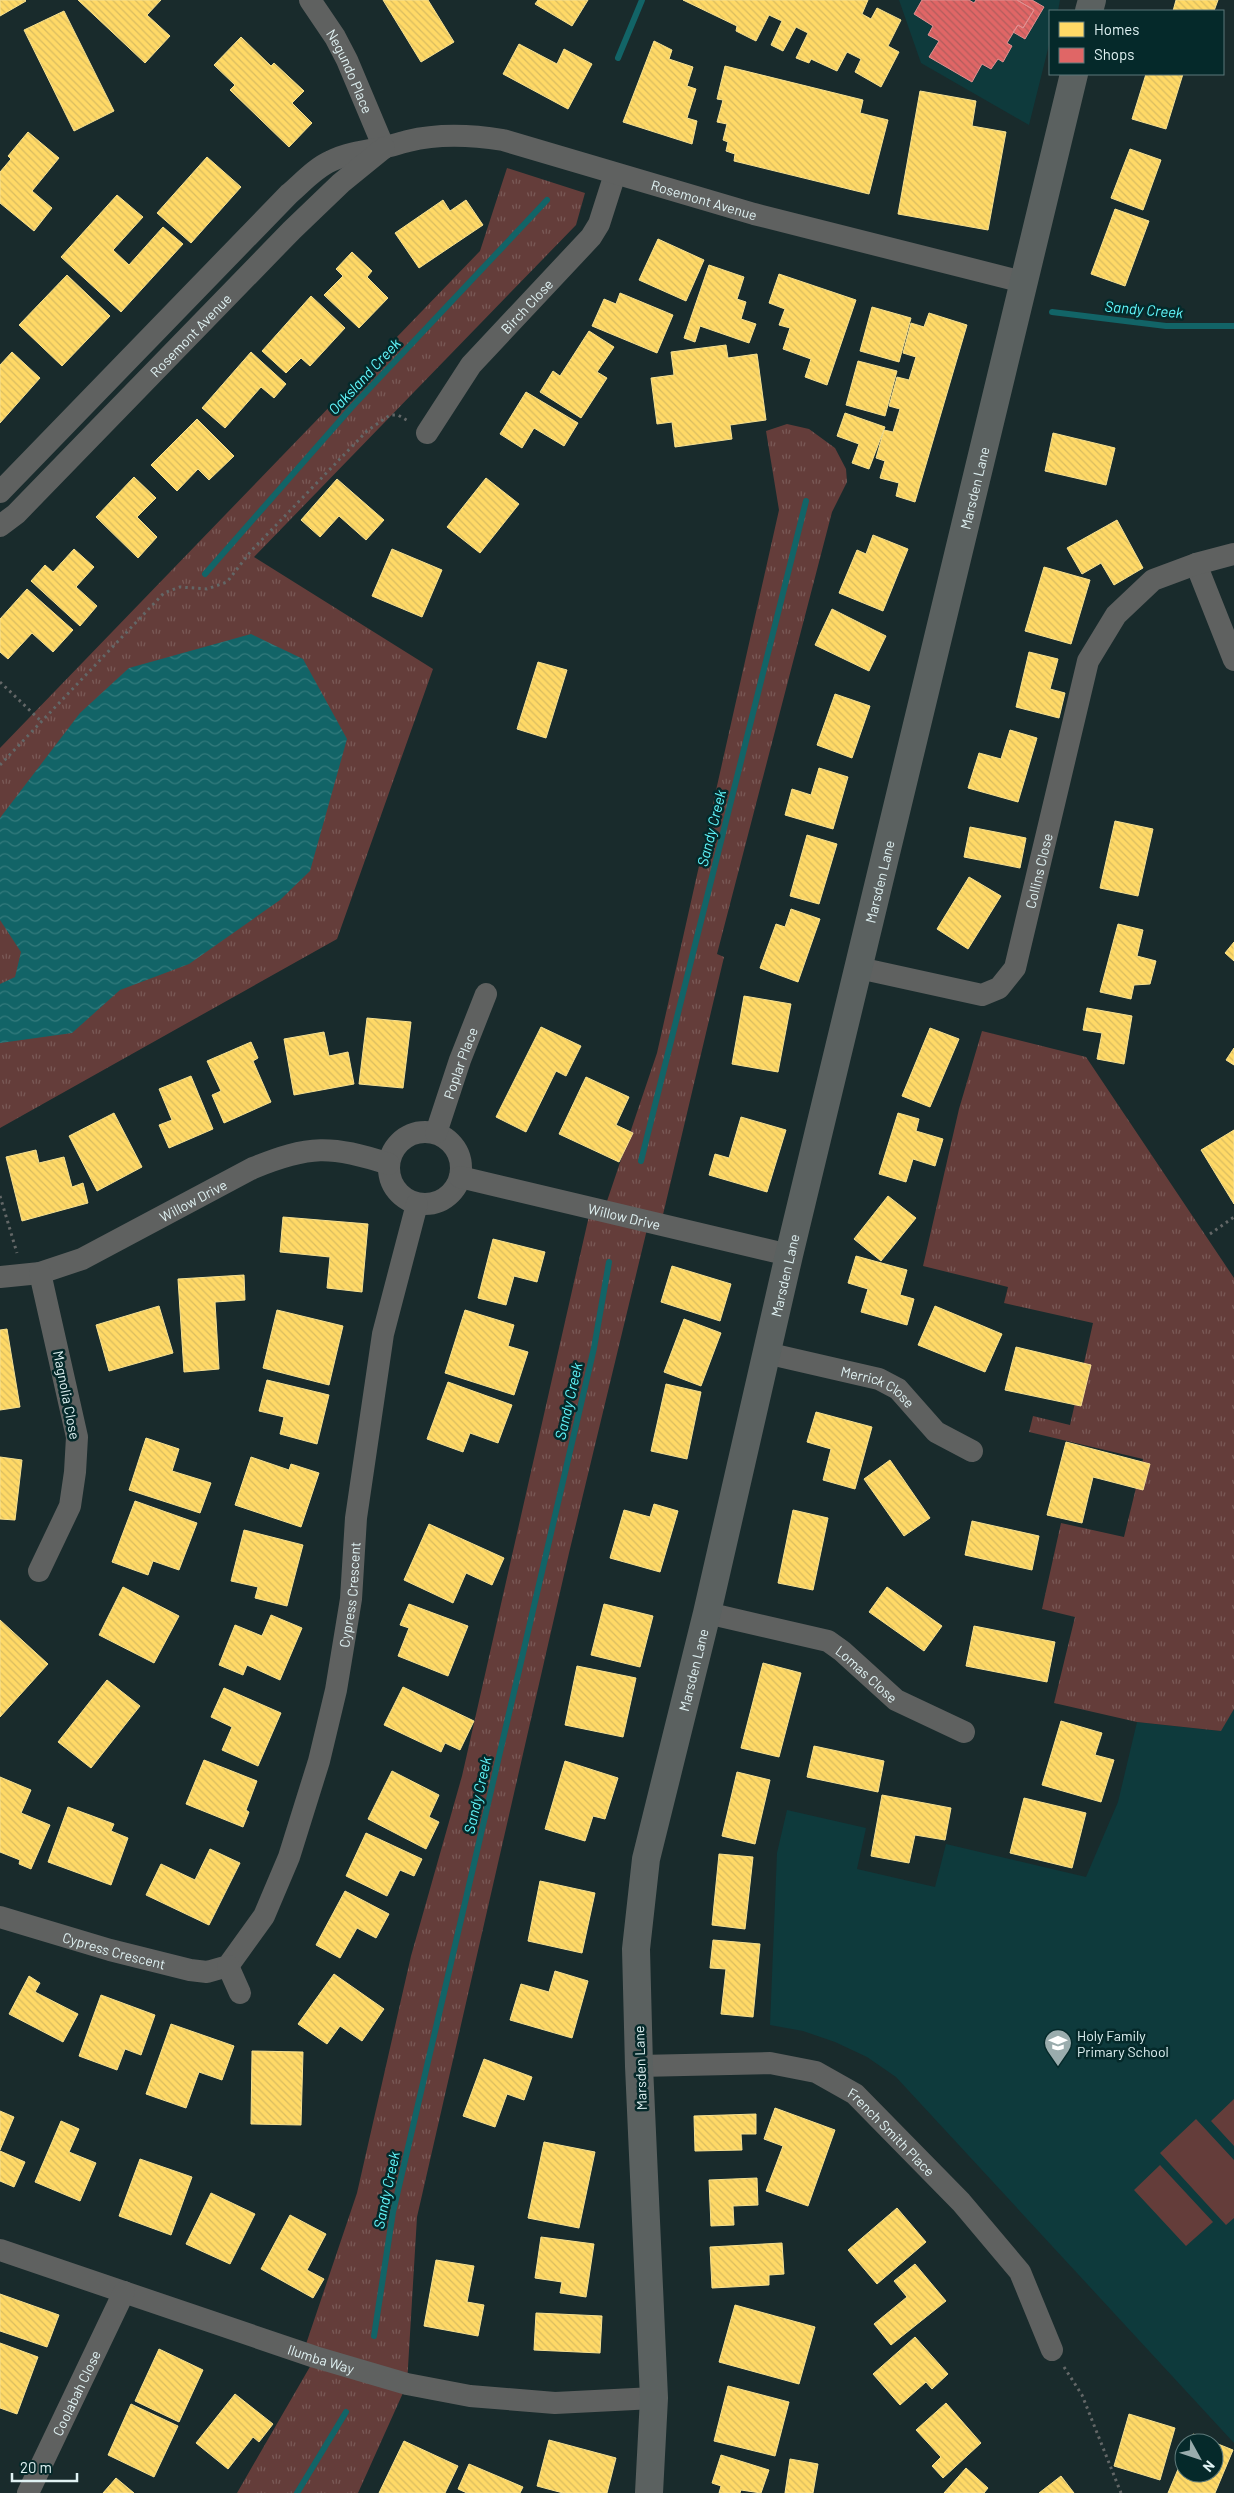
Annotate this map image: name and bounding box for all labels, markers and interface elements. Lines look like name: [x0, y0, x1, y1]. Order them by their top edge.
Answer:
legend: [1049, 10, 1224, 75]
text: Homes: [1094, 20, 1139, 38]
street label: Negundo Place: [323, 26, 377, 116]
text: Shops: [1094, 45, 1134, 63]
street label: Rosemont Avenue: [649, 176, 759, 223]
street label: Birch Close: [497, 275, 556, 337]
street label: Rosemont Avenue: [146, 290, 234, 380]
water label: Sandy Creek: [1104, 297, 1185, 321]
water label: Oaksland Creek: [324, 334, 404, 418]
street label: Marsden Lane: [956, 445, 992, 531]
water label: Sandy Creek: [693, 787, 729, 868]
street label: Collins Close: [1021, 831, 1055, 910]
street label: Marsden Lane: [861, 838, 897, 925]
street label: Poplar Place: [439, 1025, 481, 1101]
street label: Willow Drive: [156, 1175, 229, 1225]
street label: Willow Drive: [587, 1199, 662, 1233]
street label: Marsden Lane: [767, 1232, 802, 1318]
street label: Magnolia Close: [50, 1349, 84, 1441]
water label: Sandy Creek: [550, 1360, 586, 1441]
street label: Merrick Close: [839, 1362, 919, 1411]
street label: Cypress Crescent: [335, 1541, 363, 1649]
street label: Marsden Lane: [675, 1627, 711, 1713]
street label: Lomas Close: [833, 1641, 901, 1706]
water label: Sandy Creek: [459, 1754, 495, 1835]
street label: Cypress Crescent: [61, 1928, 168, 1972]
street label: Marsden Lane: [630, 2026, 650, 2110]
place label: Holy Family Primary School: [1077, 2027, 1169, 2060]
school or university icon: Holy Family Primary School: [1043, 2028, 1073, 2067]
street label: French Smith Place: [845, 2083, 939, 2179]
water label: Sandy Creek: [369, 2149, 403, 2230]
street label: Ilumba Way: [286, 2340, 357, 2377]
street label: Coolabah Close: [48, 2347, 104, 2438]
north arrow: [1174, 2433, 1224, 2483]
scale bar: [12, 2450, 78, 2482]
text: 20 m: [20, 2458, 52, 2476]
text: N: [1200, 2458, 1219, 2476]

